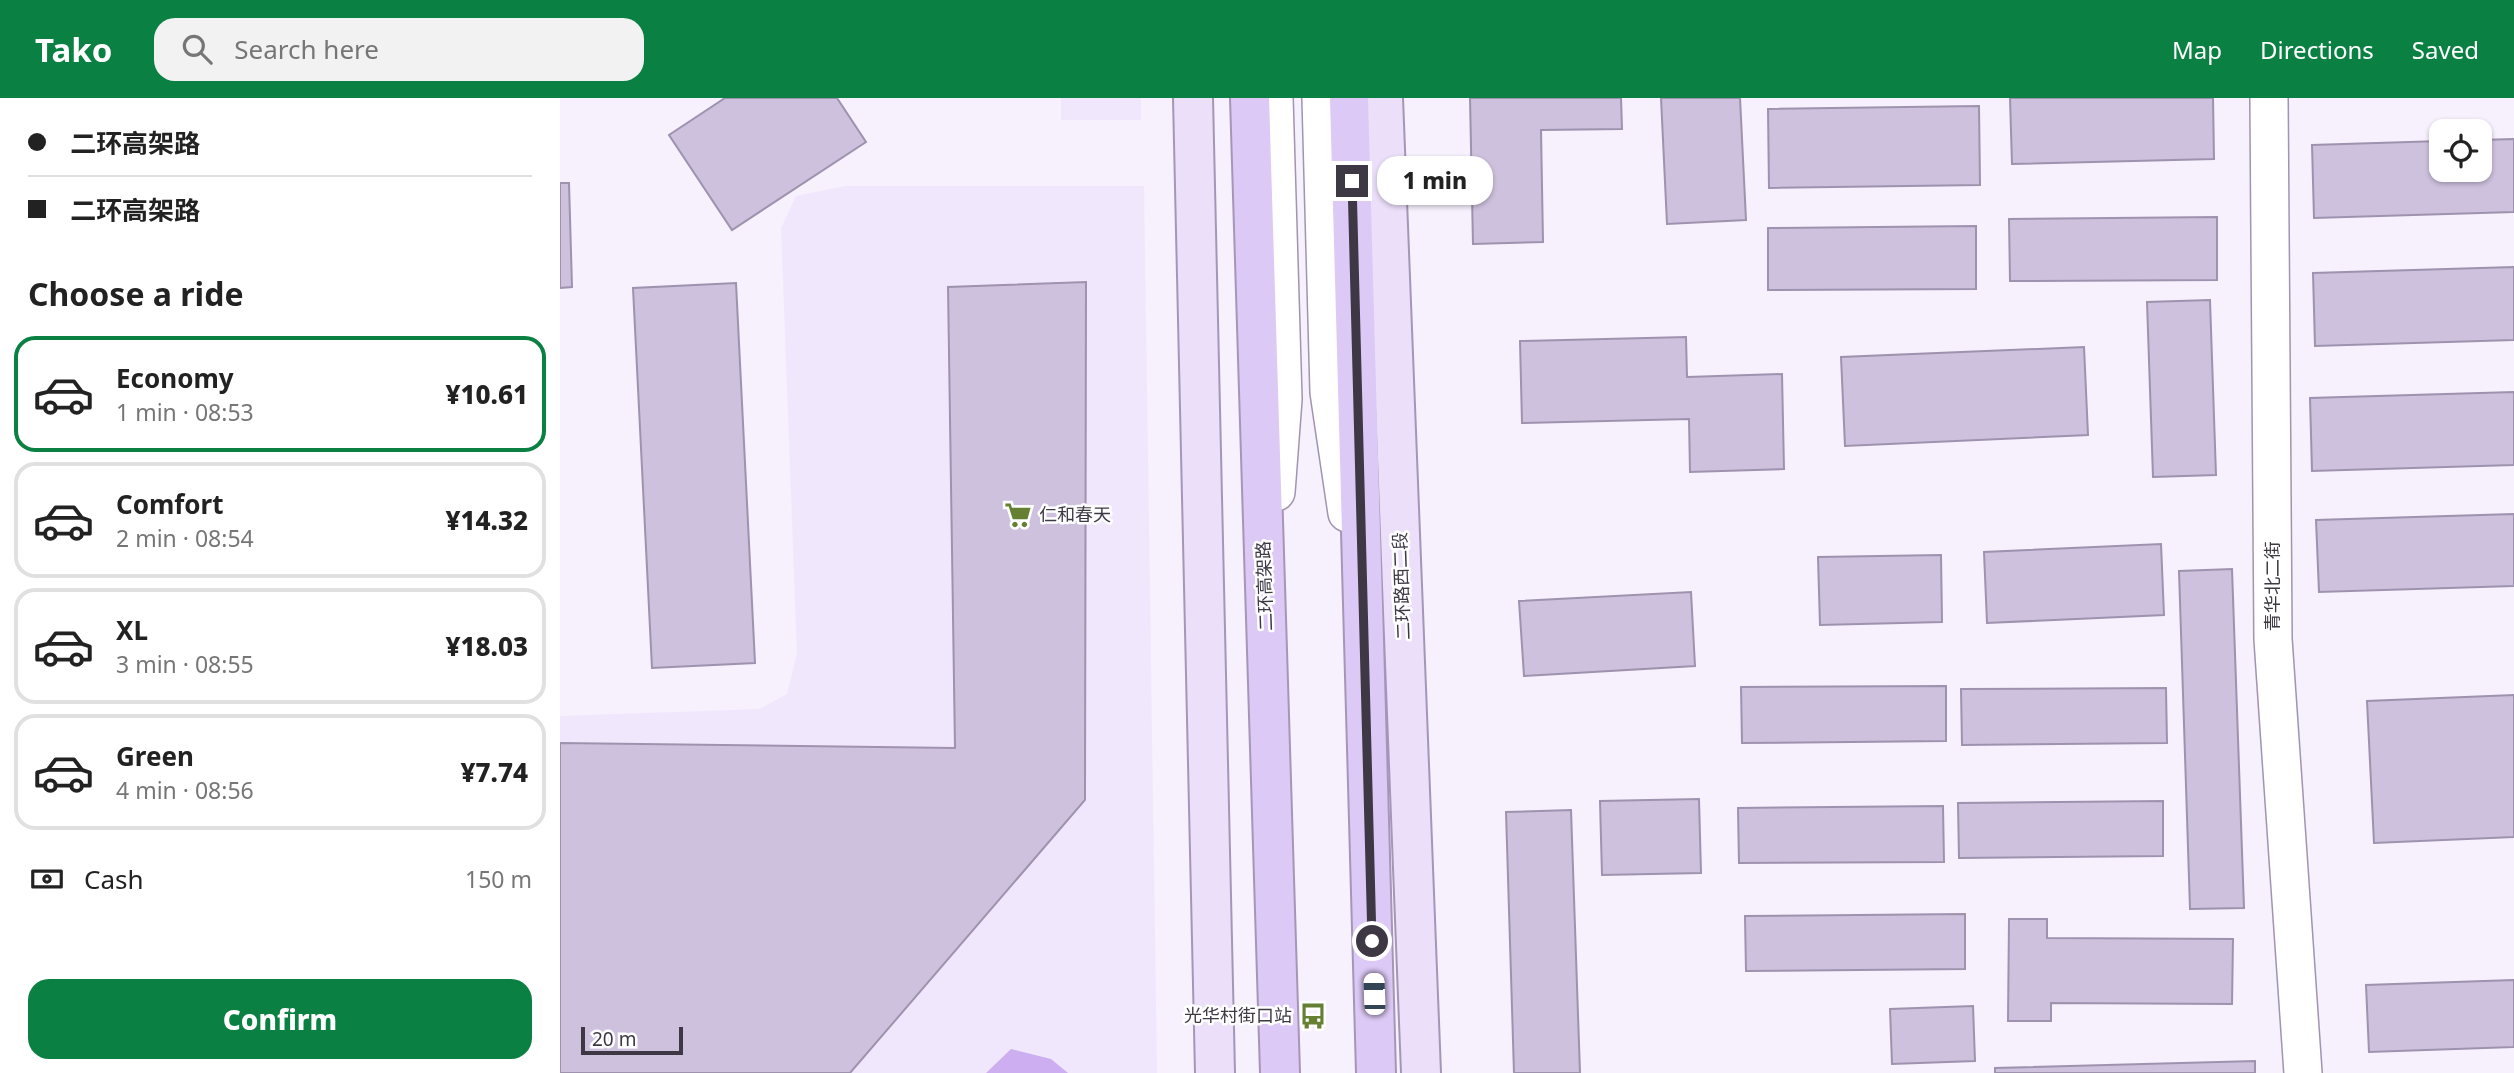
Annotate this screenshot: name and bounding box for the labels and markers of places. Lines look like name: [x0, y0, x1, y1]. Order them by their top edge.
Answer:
supermarket icon: 仁和春天: [1003, 500, 1033, 530]
place label: 仁和春天: [1039, 502, 1111, 526]
bus stop icon: 光华村街口站: [1298, 1001, 1328, 1031]
place label: 光华村街口站: [1184, 1003, 1292, 1027]

